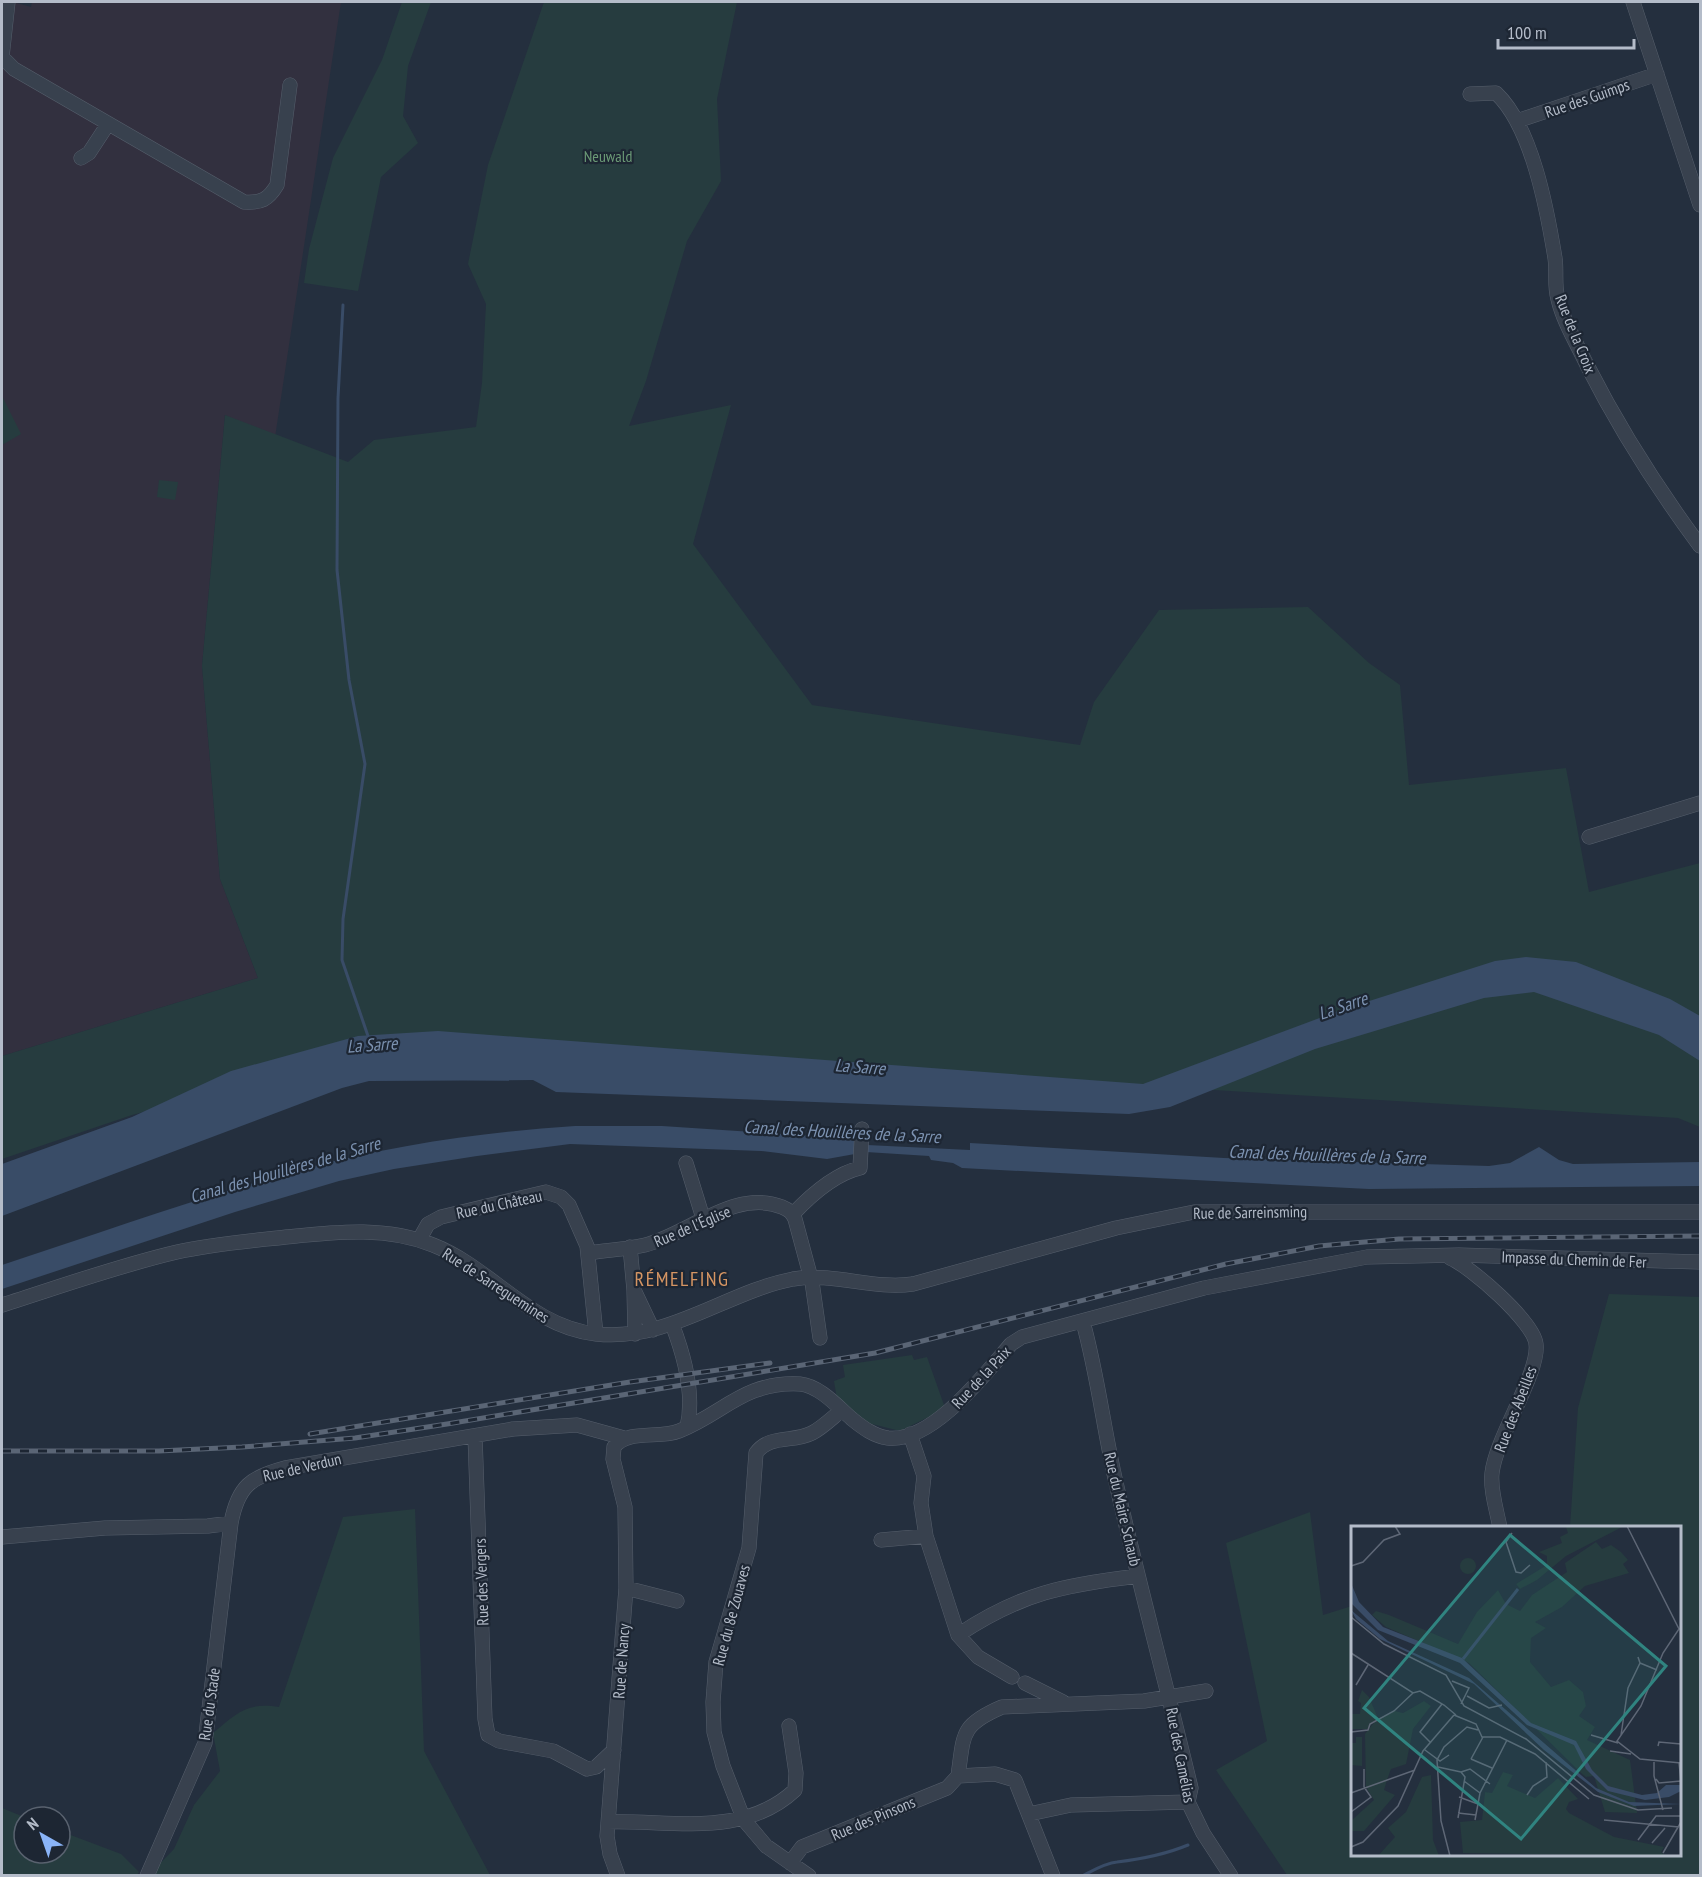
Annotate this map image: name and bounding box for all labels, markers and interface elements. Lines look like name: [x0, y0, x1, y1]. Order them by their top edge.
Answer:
scale bar: [1498, 12, 1634, 50]
text: 100 m: [1507, 21, 1547, 44]
street label: Rue des Guimps: [1542, 74, 1632, 122]
park label: Neuwald: [584, 146, 632, 166]
street label: Rue de la Croix: [1551, 292, 1601, 377]
water label: La Sarre: [1315, 986, 1372, 1025]
water label: La Sarre: [346, 1031, 399, 1058]
water label: La Sarre: [834, 1053, 888, 1080]
water label: Canal des Houillères de la Sarre: [743, 1115, 943, 1148]
water label: Canal des Houillères de la Sarre: [187, 1131, 384, 1208]
water label: Canal des Houillères de la Sarre: [1228, 1140, 1427, 1169]
street label: Rue du Château: [454, 1185, 544, 1223]
street label: Rue de l'Église: [651, 1201, 733, 1251]
street label: Rue de Sarreinsming: [1193, 1201, 1307, 1223]
street label: Rue de Sarreguemines: [439, 1243, 553, 1327]
street label: Impasse du Chemin de Fer: [1501, 1246, 1648, 1272]
district label: RÉMELFING: [635, 1266, 729, 1292]
street label: Rue de la Paix: [947, 1341, 1015, 1412]
street label: Rue des Abeilles: [1489, 1363, 1541, 1455]
street label: Rue de Verdun: [261, 1448, 343, 1486]
street label: Rue du Maire Schaub: [1100, 1450, 1146, 1568]
inset map: [1351, 1526, 1681, 1856]
street label: Rue des Vergers: [469, 1538, 493, 1626]
street label: Rue du 8e Zouaves: [708, 1562, 754, 1668]
street label: Rue de Nancy: [608, 1623, 634, 1699]
street label: Rue du Stade: [194, 1666, 224, 1742]
street label: Rue des Camélias: [1162, 1706, 1200, 1804]
street label: Rue des Pinsons: [828, 1791, 918, 1845]
north arrow: [12, 1805, 72, 1865]
text: N: [23, 1813, 42, 1834]

